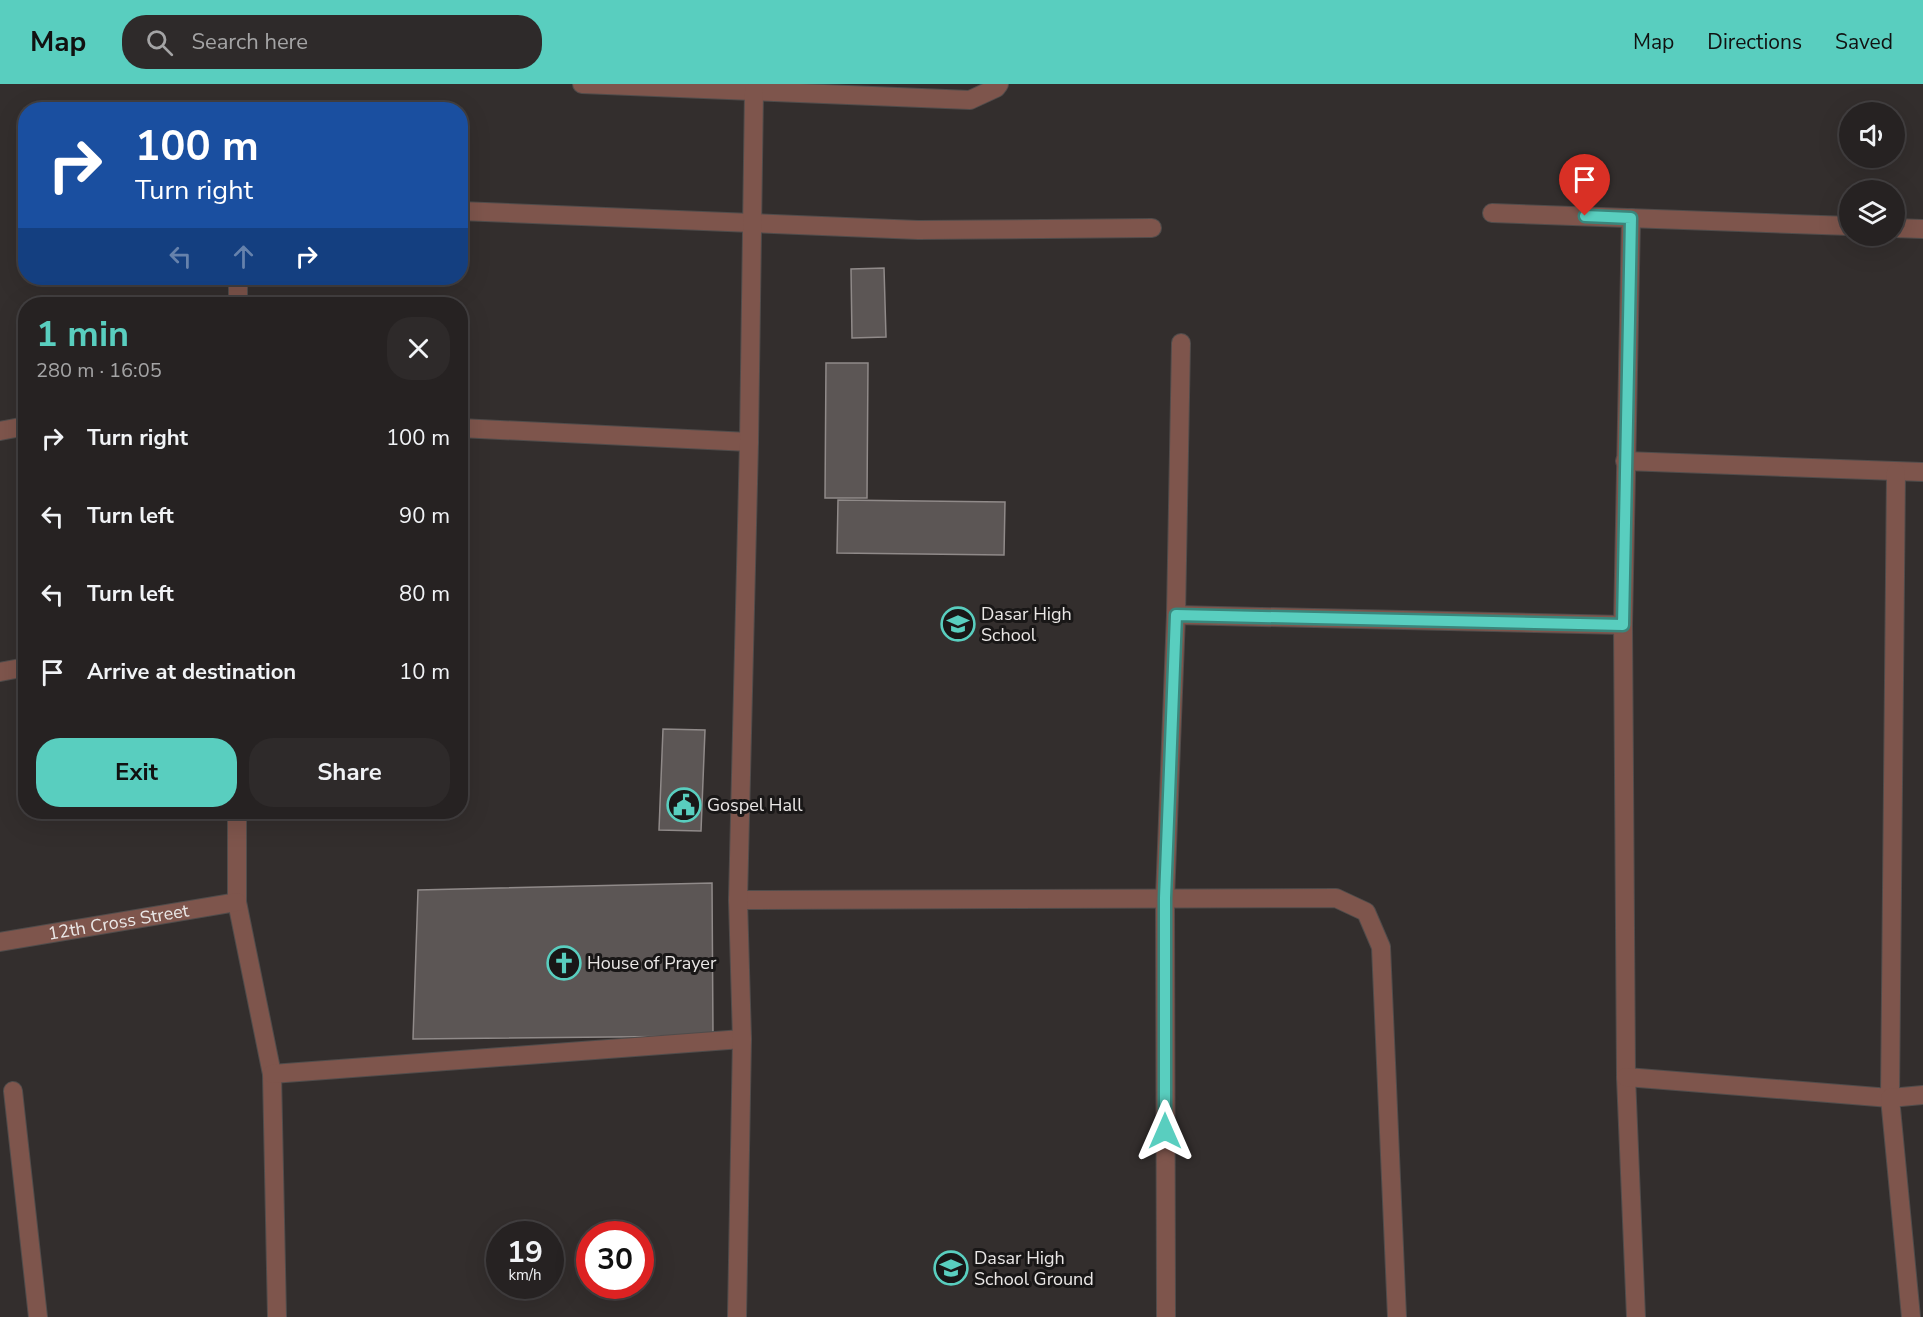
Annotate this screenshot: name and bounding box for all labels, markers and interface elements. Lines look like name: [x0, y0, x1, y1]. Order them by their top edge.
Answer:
search box: [122, 15, 542, 69]
text: Map: [30, 23, 86, 61]
icon: search: [143, 26, 176, 59]
text: Search here: [191, 27, 308, 57]
text: Map: [1633, 28, 1674, 56]
text: Directions: [1707, 28, 1802, 56]
text: Saved: [1835, 28, 1893, 56]
map controls: [1839, 102, 1905, 246]
button: sound: [1839, 102, 1905, 168]
text: 100 m: [135, 118, 259, 175]
icon: right: [36, 126, 114, 204]
pin: [1559, 154, 1610, 216]
icon: arrive: [1568, 163, 1601, 196]
text: Turn right: [135, 172, 253, 209]
button: layers: [1839, 180, 1905, 246]
icon: left: [164, 240, 197, 273]
icon: ahead: [227, 240, 260, 273]
icon: right: [290, 240, 323, 273]
text: 1 min: [36, 310, 129, 359]
button: close: [387, 317, 450, 380]
text: 280 m · 16:05: [36, 357, 162, 384]
icon: right: [36, 422, 69, 455]
text: Turn right: [87, 423, 188, 453]
text: 100 m: [386, 423, 450, 453]
icon: left: [36, 500, 69, 533]
text: Turn left: [87, 501, 174, 531]
text: 90 m: [399, 501, 450, 531]
icon: left: [36, 578, 69, 611]
text: Turn left: [87, 579, 174, 609]
text: 80 m: [399, 579, 450, 609]
place label: Dasar High School: [981, 602, 1072, 647]
school or university icon: Dasar High School: [940, 606, 976, 642]
icon: arrive: [36, 656, 69, 689]
text: Arrive at destination: [87, 657, 296, 687]
text: 10 m: [399, 657, 450, 687]
button: Exit: [36, 738, 237, 807]
button: Share: [249, 738, 450, 807]
public building icon: Gospel Hall: [666, 787, 702, 823]
place label: Gospel Hall: [707, 793, 803, 817]
street label: 12th Cross Street: [46, 898, 191, 946]
church icon: House of Prayer: [546, 945, 582, 981]
place label: House of Prayer: [587, 951, 717, 975]
position arrow: [1133, 1099, 1197, 1163]
speed limit sign: 30: [576, 1221, 654, 1299]
text: 19: [507, 1232, 543, 1273]
place label: Dasar High School Ground: [974, 1246, 1094, 1291]
school or university icon: Dasar High School Ground: [933, 1250, 969, 1286]
text: km/h: [508, 1265, 542, 1285]

